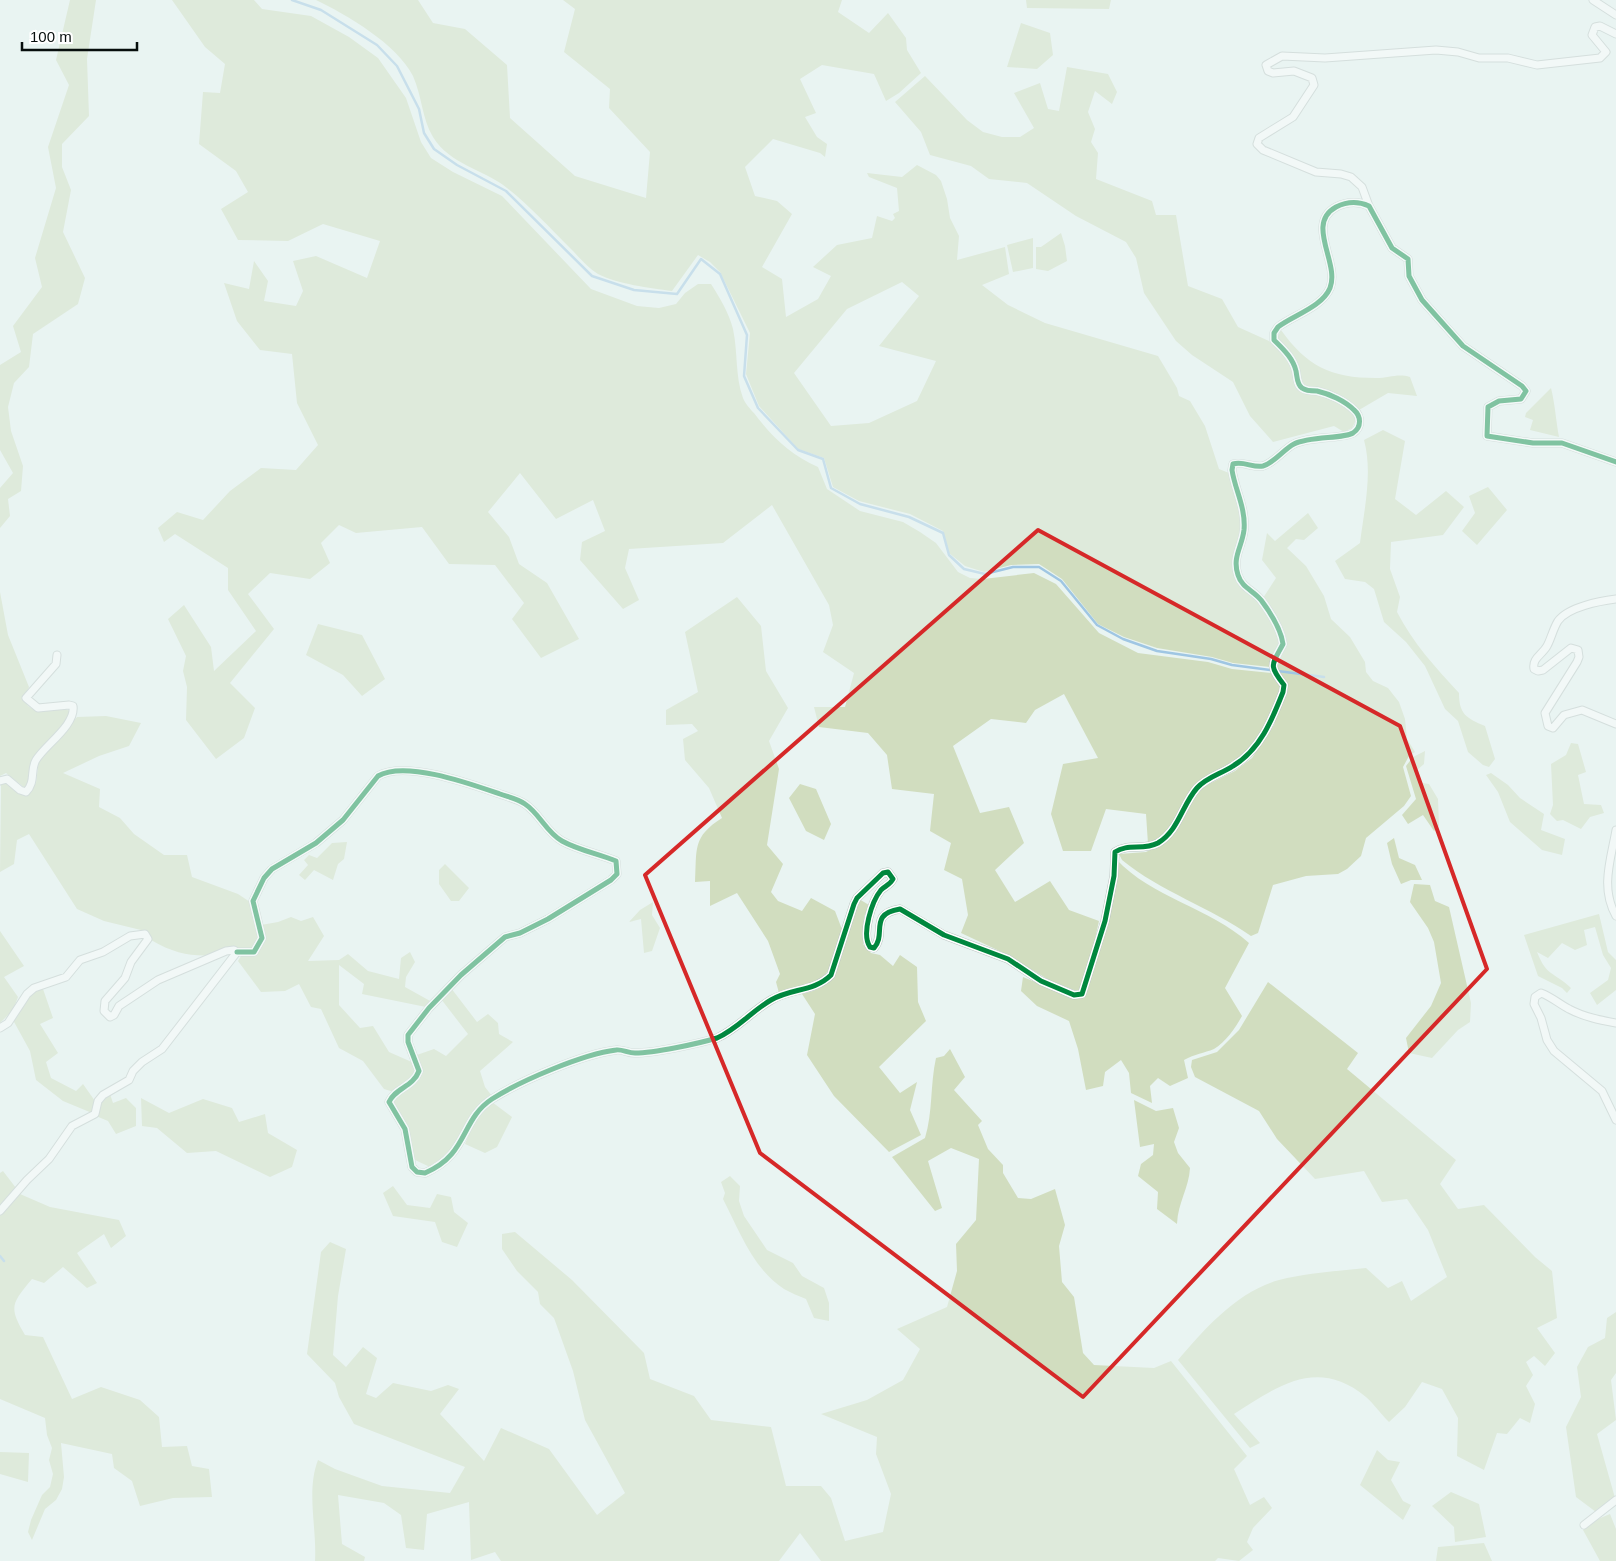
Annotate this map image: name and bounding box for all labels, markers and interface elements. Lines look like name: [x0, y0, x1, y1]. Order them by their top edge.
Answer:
scale bar: [22, 20, 138, 52]
text: 100 m: [30, 28, 72, 45]

